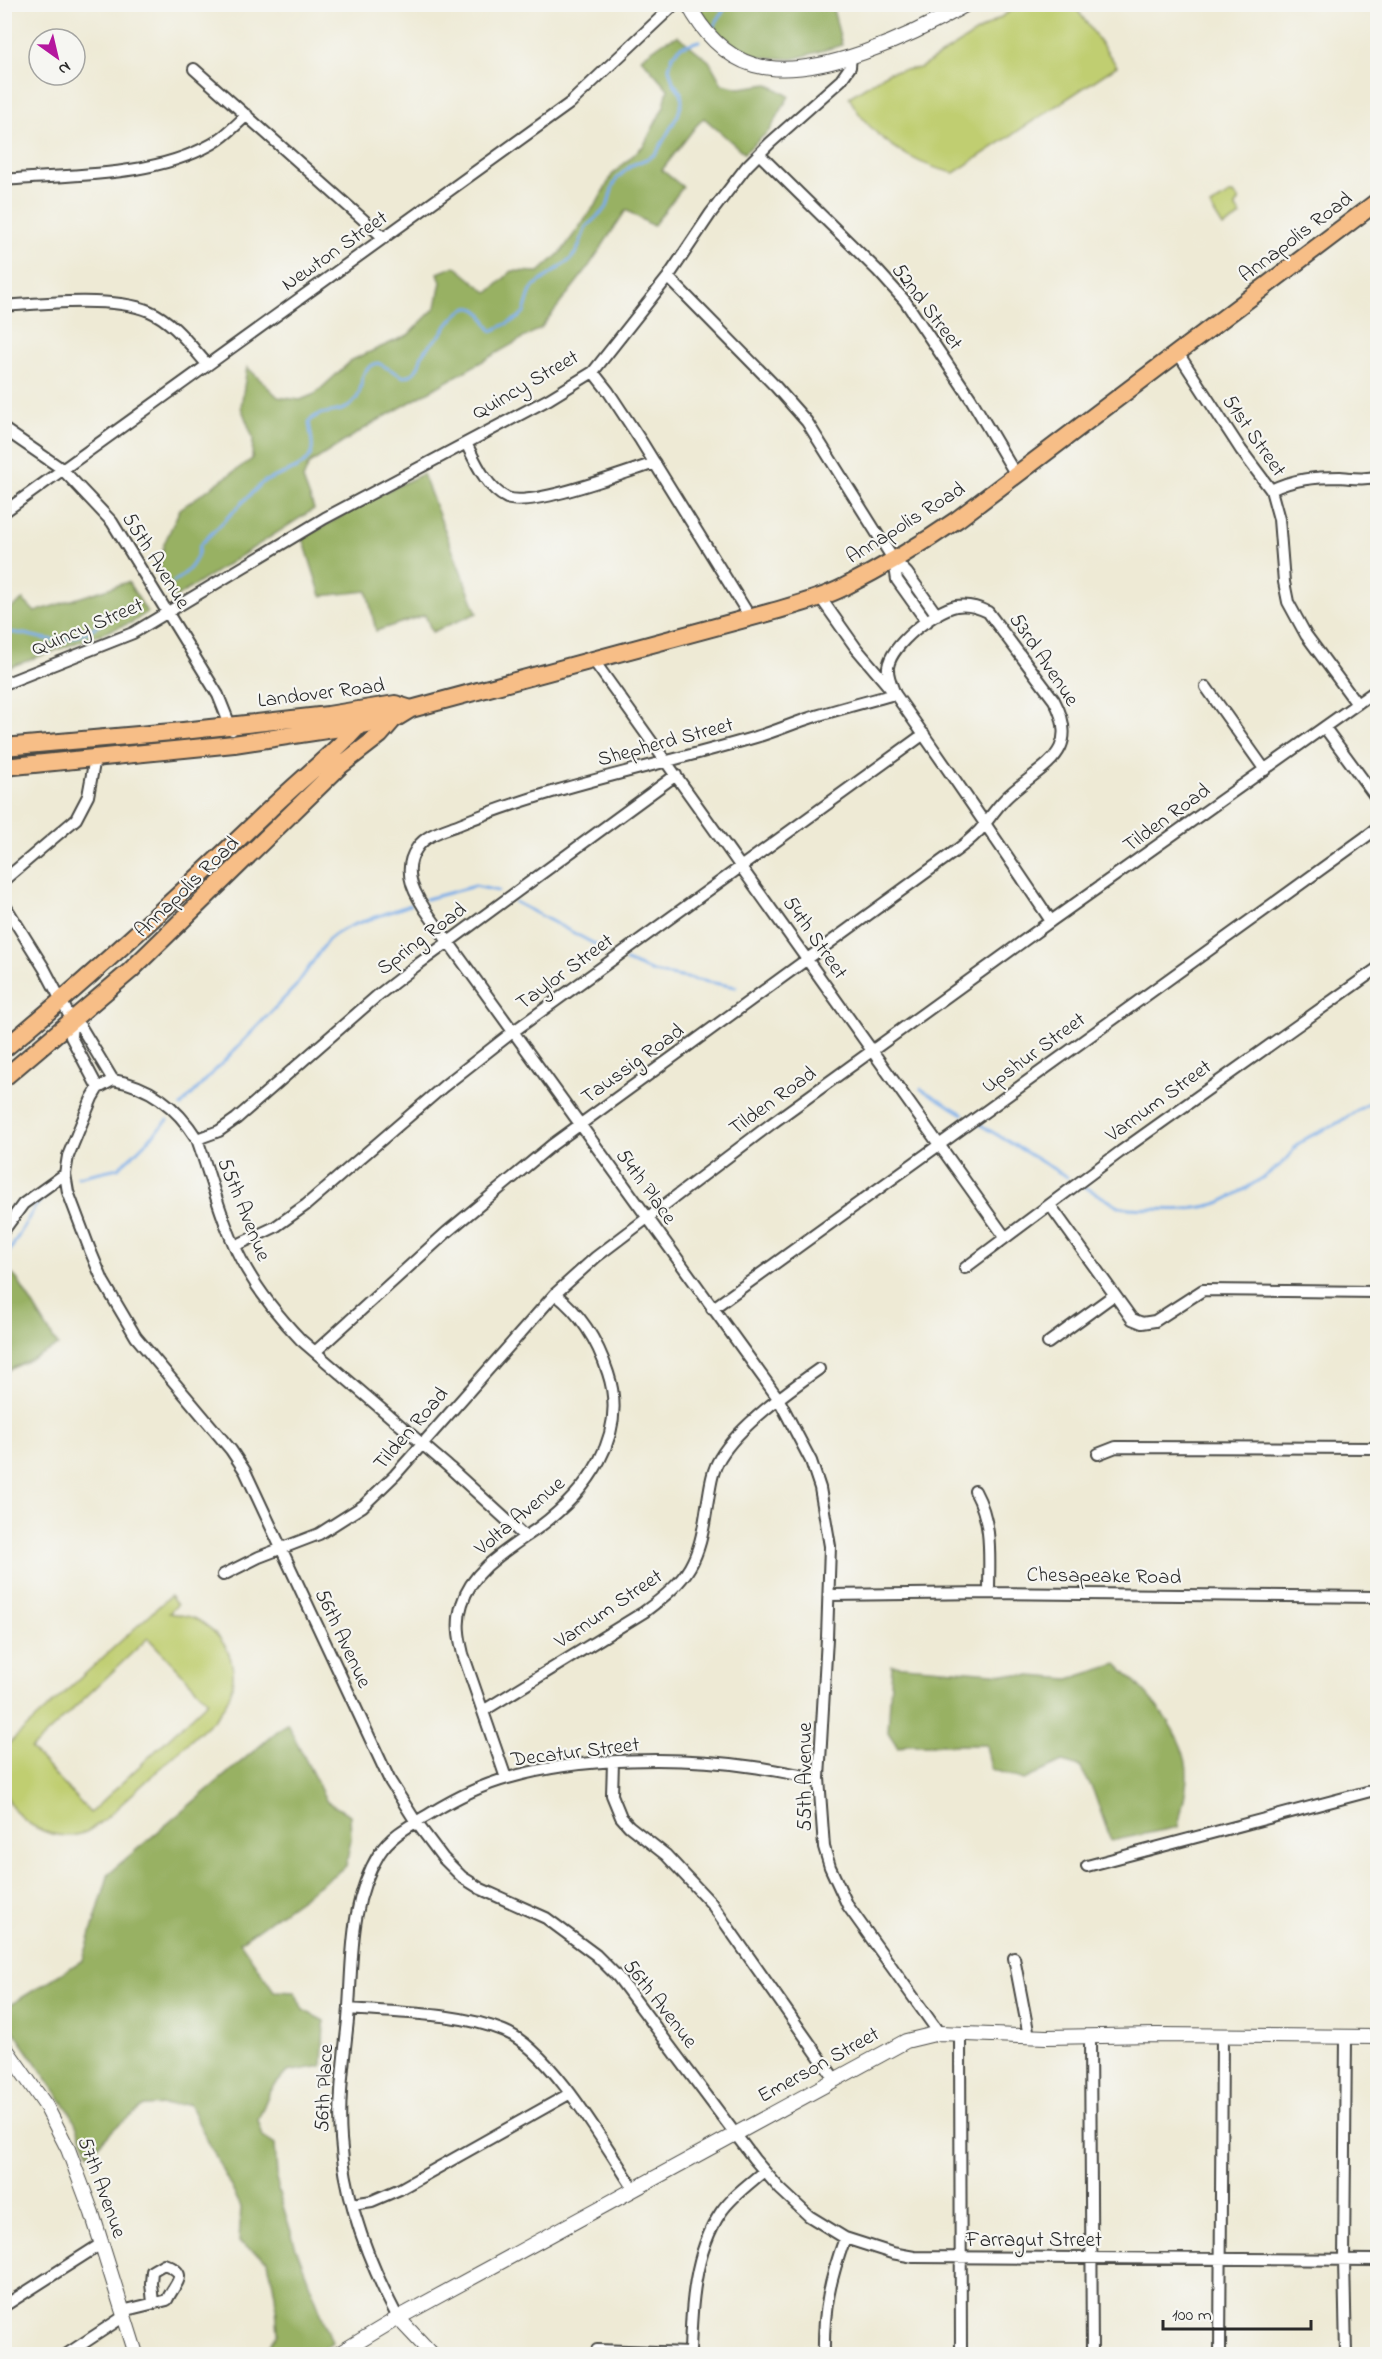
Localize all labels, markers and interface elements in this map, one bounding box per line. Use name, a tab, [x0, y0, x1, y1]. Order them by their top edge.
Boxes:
north arrow	[27, 27, 87, 87]
text: N	[53, 55, 75, 81]
street label: Annapolis Road	[1233, 185, 1360, 290]
street label: Newton Street	[276, 204, 394, 299]
street label: 52nd Street	[883, 257, 969, 357]
street label: Quincy Street	[467, 343, 586, 430]
street label: 51st Street	[1214, 389, 1293, 484]
street label: Annapolis Road	[841, 475, 972, 572]
street label: 55th Avenue	[114, 507, 197, 616]
street label: Quincy Street	[27, 591, 149, 667]
street label: 53rd Avenue	[1001, 607, 1086, 713]
street label: Landover Road	[256, 671, 387, 717]
street label: Shepherd Street	[594, 710, 737, 775]
street label: Tilden Road	[1117, 776, 1217, 861]
street label: Annapolis Road	[128, 829, 247, 945]
street label: 54th Street	[775, 890, 854, 986]
street label: Spring Road	[371, 896, 475, 985]
street label: Taylor Street	[510, 927, 621, 1020]
street label: Upshur Street	[976, 1006, 1092, 1102]
street label: Taussig Road	[575, 1017, 692, 1114]
street label: Varnum Street	[1099, 1053, 1218, 1151]
street label: Tilden Road	[723, 1059, 823, 1144]
street label: 54th Place	[608, 1143, 684, 1232]
street label: 55th Avenue	[209, 1154, 278, 1266]
street label: Tilden Road	[367, 1381, 456, 1478]
street label: Volta Avenue	[468, 1469, 573, 1564]
street label: Chesapeake Road	[1026, 1561, 1182, 1593]
street label: Varnum Street	[548, 1562, 669, 1657]
street label: 56th Avenue	[306, 1584, 378, 1694]
street label: 55th Avenue	[791, 1722, 821, 1832]
street label: Decatur Street	[508, 1730, 641, 1776]
street label: 56th Avenue	[615, 1953, 704, 2056]
street label: Emerson Street	[753, 2020, 885, 2112]
street label: 56th Place	[308, 2043, 342, 2133]
street label: 57th Avenue	[69, 2133, 133, 2243]
street label: Farragut Street	[965, 2226, 1102, 2258]
scale bar	[1163, 2293, 1312, 2331]
text: 100 m	[1172, 2303, 1212, 2329]

